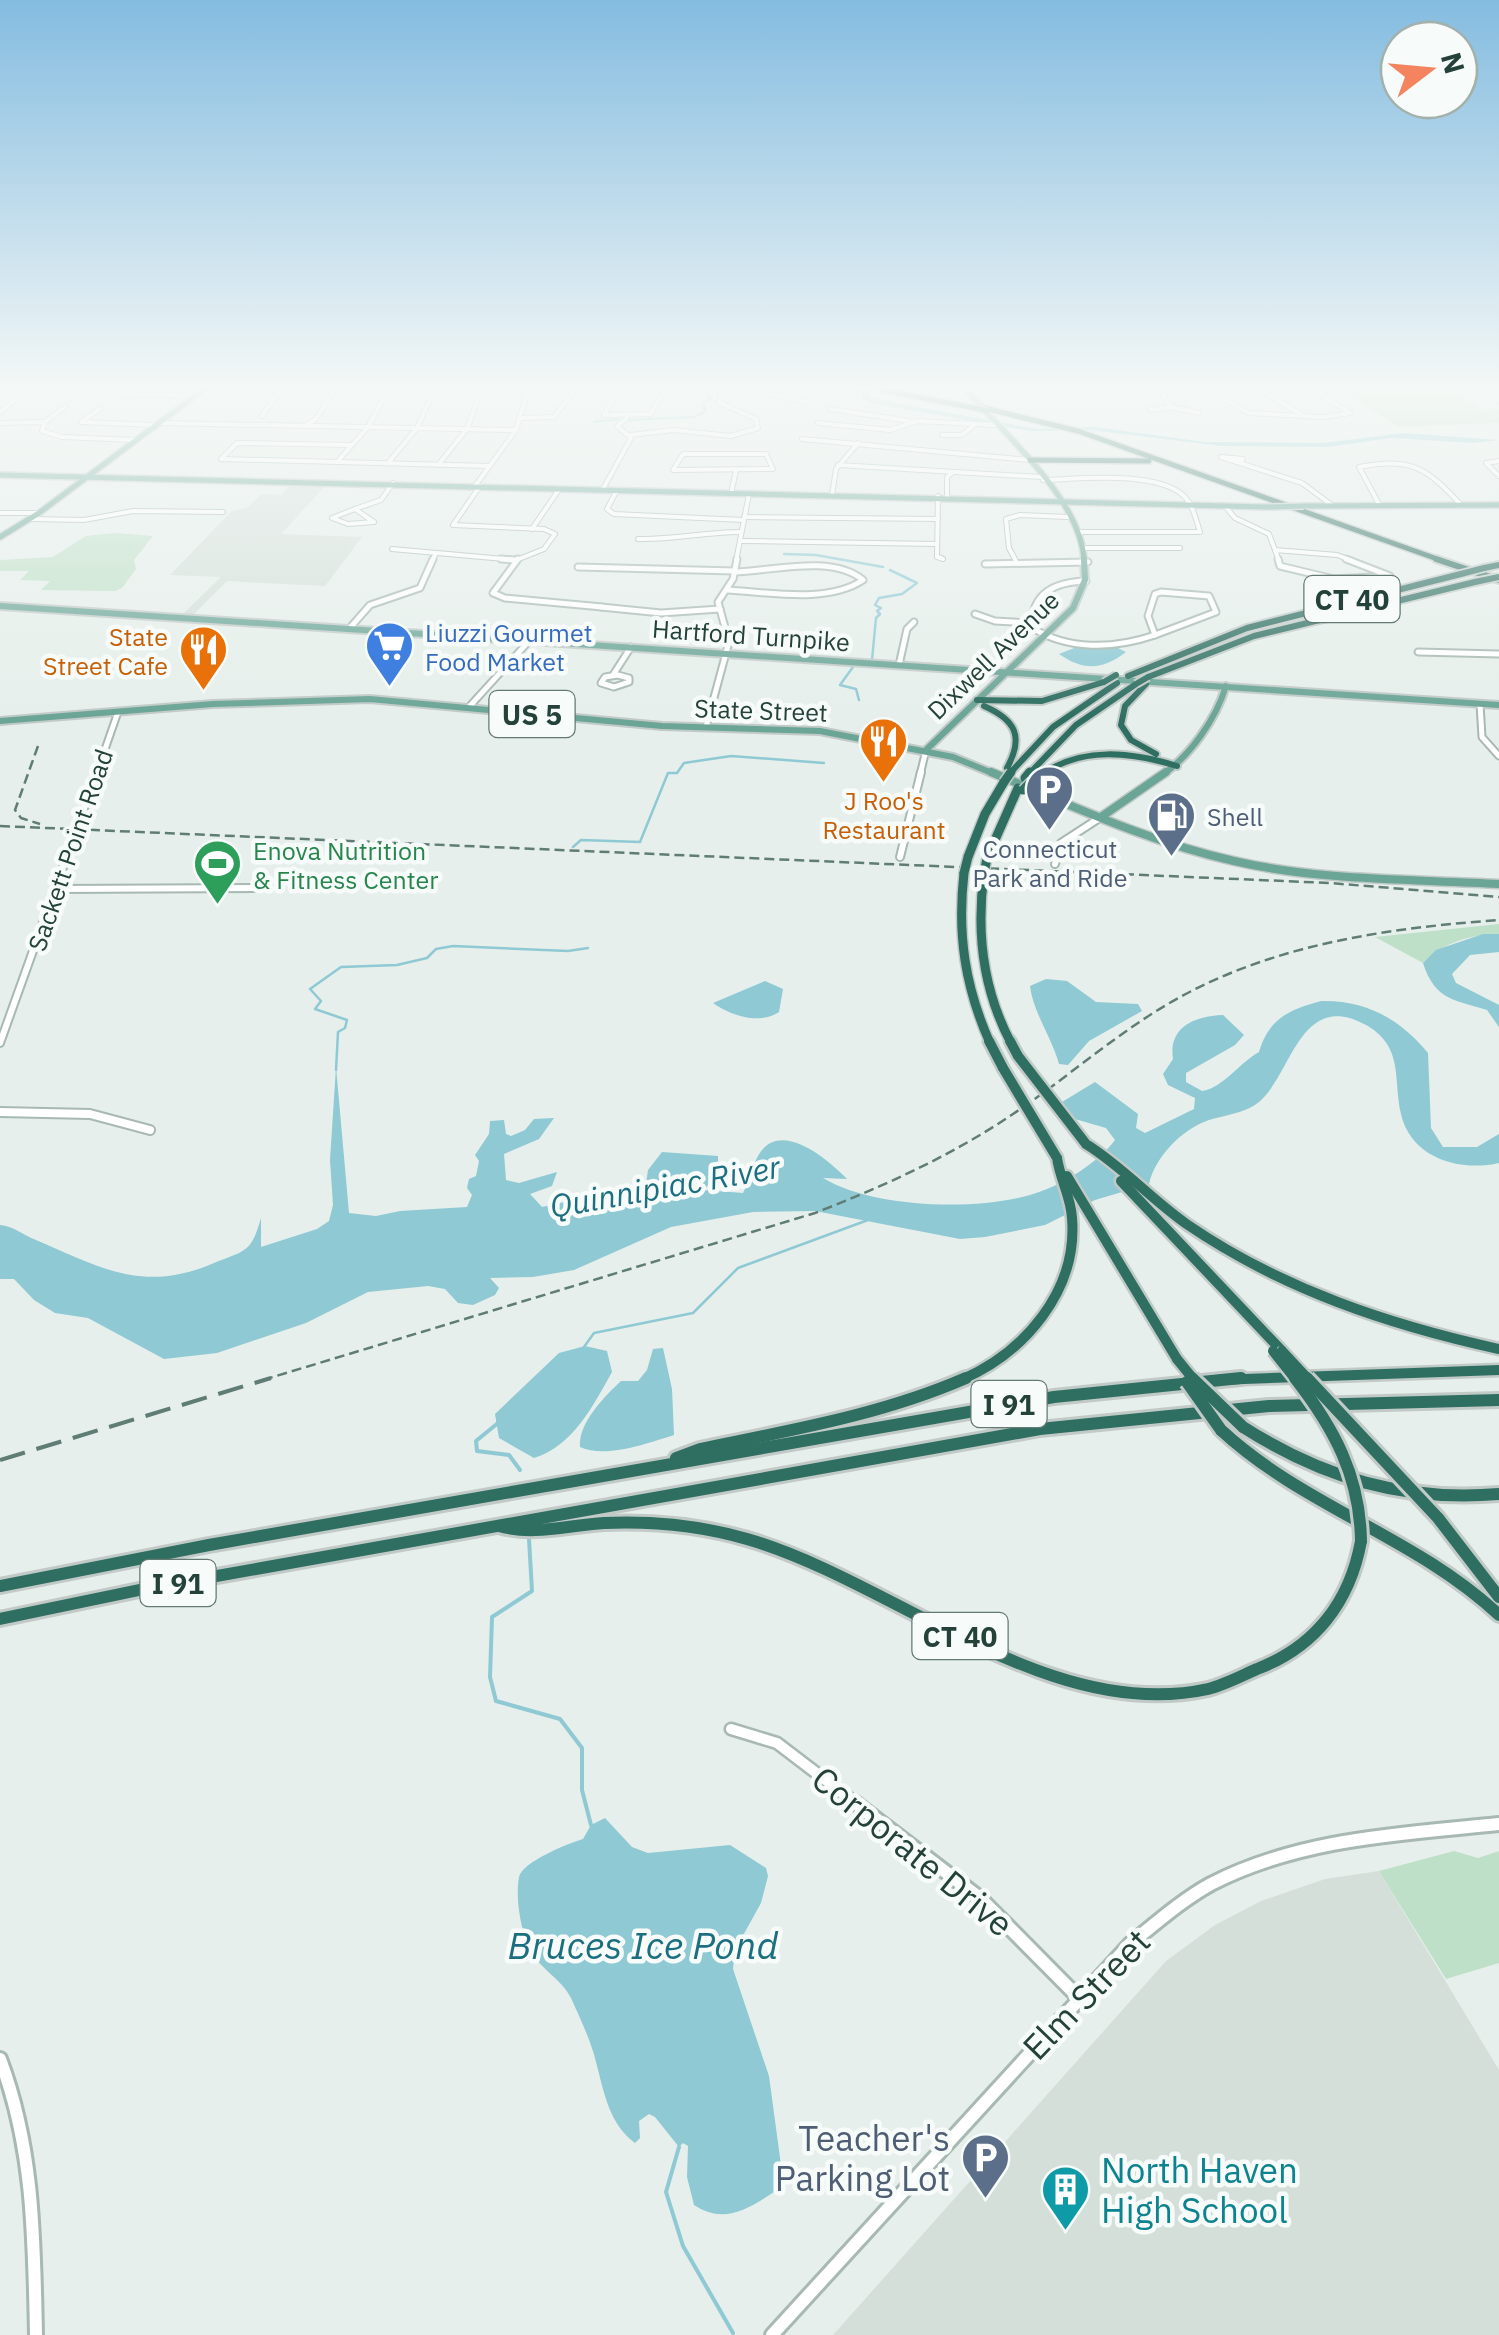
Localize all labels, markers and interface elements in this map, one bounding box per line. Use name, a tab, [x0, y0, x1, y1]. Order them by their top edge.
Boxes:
north arrow	[1379, 20, 1479, 120]
text: N	[1433, 48, 1474, 78]
road number: CT 40	[1304, 576, 1400, 622]
street label: Dixwell Avenue	[920, 584, 1066, 726]
street label: Hartford Turnpike	[651, 612, 851, 658]
place label: Liuzzi Gourmet Food Market	[425, 616, 592, 678]
place label: State Street Cafe	[43, 620, 168, 682]
supermarket icon: Liuzzi Gourmet Food Market	[364, 620, 416, 688]
restaurant icon: State Street Cafe	[177, 624, 229, 692]
road number: US 5	[490, 691, 574, 737]
street label: State Street	[694, 691, 828, 729]
restaurant icon: J Roo's Restaurant	[858, 716, 910, 784]
street label: Sackett Point Road	[20, 745, 120, 955]
parking icon: Connecticut Park and Ride	[1024, 764, 1076, 832]
place label: J Roo's Restaurant	[822, 784, 946, 846]
fuel station icon: Shell	[1146, 790, 1198, 858]
place label: Shell	[1207, 800, 1263, 833]
place label: Connecticut Park and Ride	[973, 832, 1127, 894]
place label: Enova Nutrition & Fitness Center	[253, 834, 438, 896]
sports icon: Enova Nutrition & Fitness Center	[192, 838, 244, 906]
water label: Quinnipiac River	[547, 1145, 785, 1227]
road number: I 91	[972, 1381, 1046, 1427]
road number: I 91	[140, 1560, 216, 1606]
road number: CT 40	[912, 1613, 1008, 1659]
street label: Corporate Drive	[803, 1756, 1023, 1946]
street label: Elm Street	[1012, 1919, 1160, 2069]
water label: Bruces Ice Pond	[507, 1920, 779, 1969]
place label: Teacher's Parking Lot	[775, 2115, 950, 2201]
parking icon: Teacher's Parking Lot	[959, 2132, 1011, 2200]
place label: North Haven High School	[1101, 2147, 1298, 2233]
building icon: North Haven High School	[1040, 2164, 1092, 2232]

